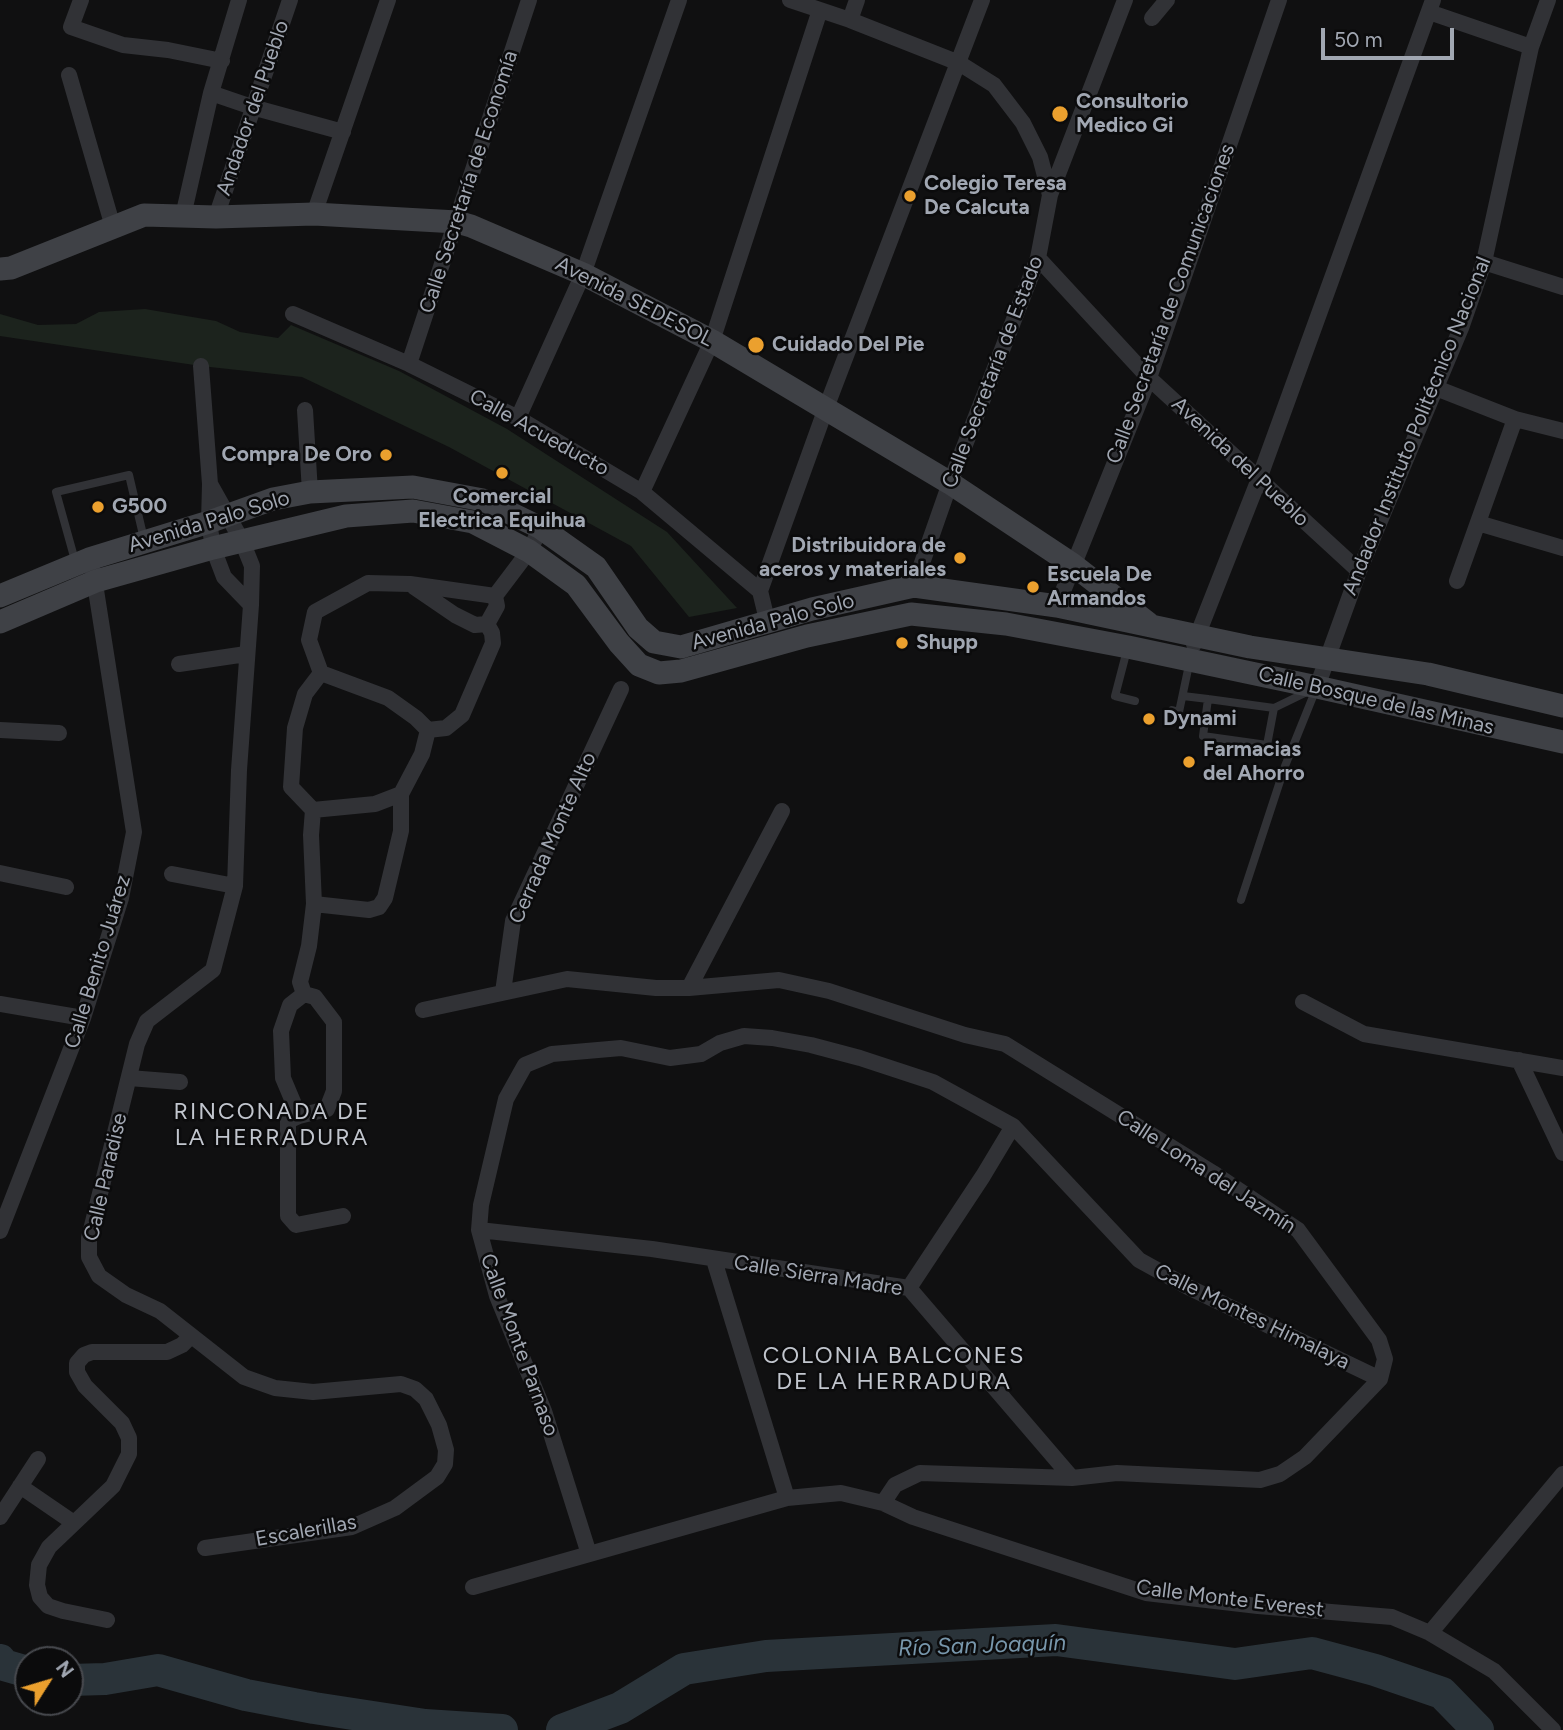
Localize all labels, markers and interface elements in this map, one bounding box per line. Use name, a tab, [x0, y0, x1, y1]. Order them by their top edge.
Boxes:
scale bar	[1325, 14, 1458, 58]
street label: Andador del Pueblo	[211, 17, 295, 199]
text: 50 m	[1334, 27, 1383, 52]
street label: Calle Secretaría de Economía	[415, 47, 523, 317]
place label: Consultorio Medico Gi	[1076, 89, 1188, 139]
marker: Consultorio Medico Gi	[1050, 104, 1070, 124]
street label: Calle Secretaría de Comunicaciones	[1101, 141, 1241, 467]
place label: Colegio Teresa De Calcuta	[924, 171, 1067, 221]
marker: Colegio Teresa De Calcuta	[902, 188, 918, 204]
street label: Avenida SEDESOL	[551, 251, 717, 353]
street label: Calle Secretaría de Estado	[937, 252, 1049, 492]
street label: Andador Instituto Politécnico Nacional	[1337, 253, 1497, 599]
place label: Cuidado Del Pie	[772, 332, 924, 358]
marker: Cuidado Del Pie	[746, 335, 766, 355]
street label: Calle Acueducto	[465, 384, 613, 482]
street label: Avenida del Pueblo	[1166, 392, 1314, 532]
place label: Compra De Oro	[221, 442, 372, 468]
marker: Compra De Oro	[378, 447, 394, 463]
marker: Comercial Electrica Equihua	[494, 465, 510, 481]
place label: Comercial Electrica Equihua	[418, 484, 586, 534]
street label: Avenida Palo Solo	[125, 485, 293, 559]
place label: G500	[112, 494, 167, 520]
marker: G500	[90, 499, 106, 515]
place label: Distribuidora de aceros y materiales	[759, 533, 946, 583]
marker: Distribuidora de aceros y materiales	[952, 550, 968, 566]
place label: Escuela De Armandos	[1047, 562, 1152, 612]
marker: Escuela De Armandos	[1025, 579, 1041, 595]
street label: Avenida Palo Solo	[689, 588, 857, 656]
place label: Shupp	[916, 630, 978, 656]
marker: Shupp	[894, 635, 910, 651]
street label: Calle Bosque de las Minas	[1256, 662, 1496, 740]
place label: Dynami	[1163, 706, 1237, 732]
marker: Dynami	[1141, 711, 1157, 727]
place label: Farmacias del Ahorro	[1203, 737, 1305, 787]
street label: Cerrada Monte Alto	[504, 748, 602, 928]
marker: Farmacias del Ahorro	[1181, 754, 1197, 770]
street label: Calle Benito Juárez	[60, 872, 136, 1052]
district label: RINCONADA DE LA HERRADURA	[175, 1098, 369, 1152]
street label: Calle Loma del Jazmín	[1112, 1105, 1300, 1239]
street label: Calle Paradise	[79, 1111, 133, 1243]
street label: Calle Monte Parnaso	[474, 1250, 564, 1440]
street label: Calle Sierra Madre	[732, 1250, 904, 1302]
street label: Calle Montes Himalaya	[1150, 1259, 1354, 1375]
district label: COLONIA BALCONES DE LA HERRADURA	[765, 1342, 1023, 1396]
street label: Escalerillas	[254, 1510, 358, 1552]
street label: Calle Monte Everest	[1135, 1575, 1325, 1623]
water label: Río San Joaquín	[897, 1629, 1067, 1663]
north arrow	[14, 1646, 84, 1716]
text: N	[51, 1656, 78, 1682]

